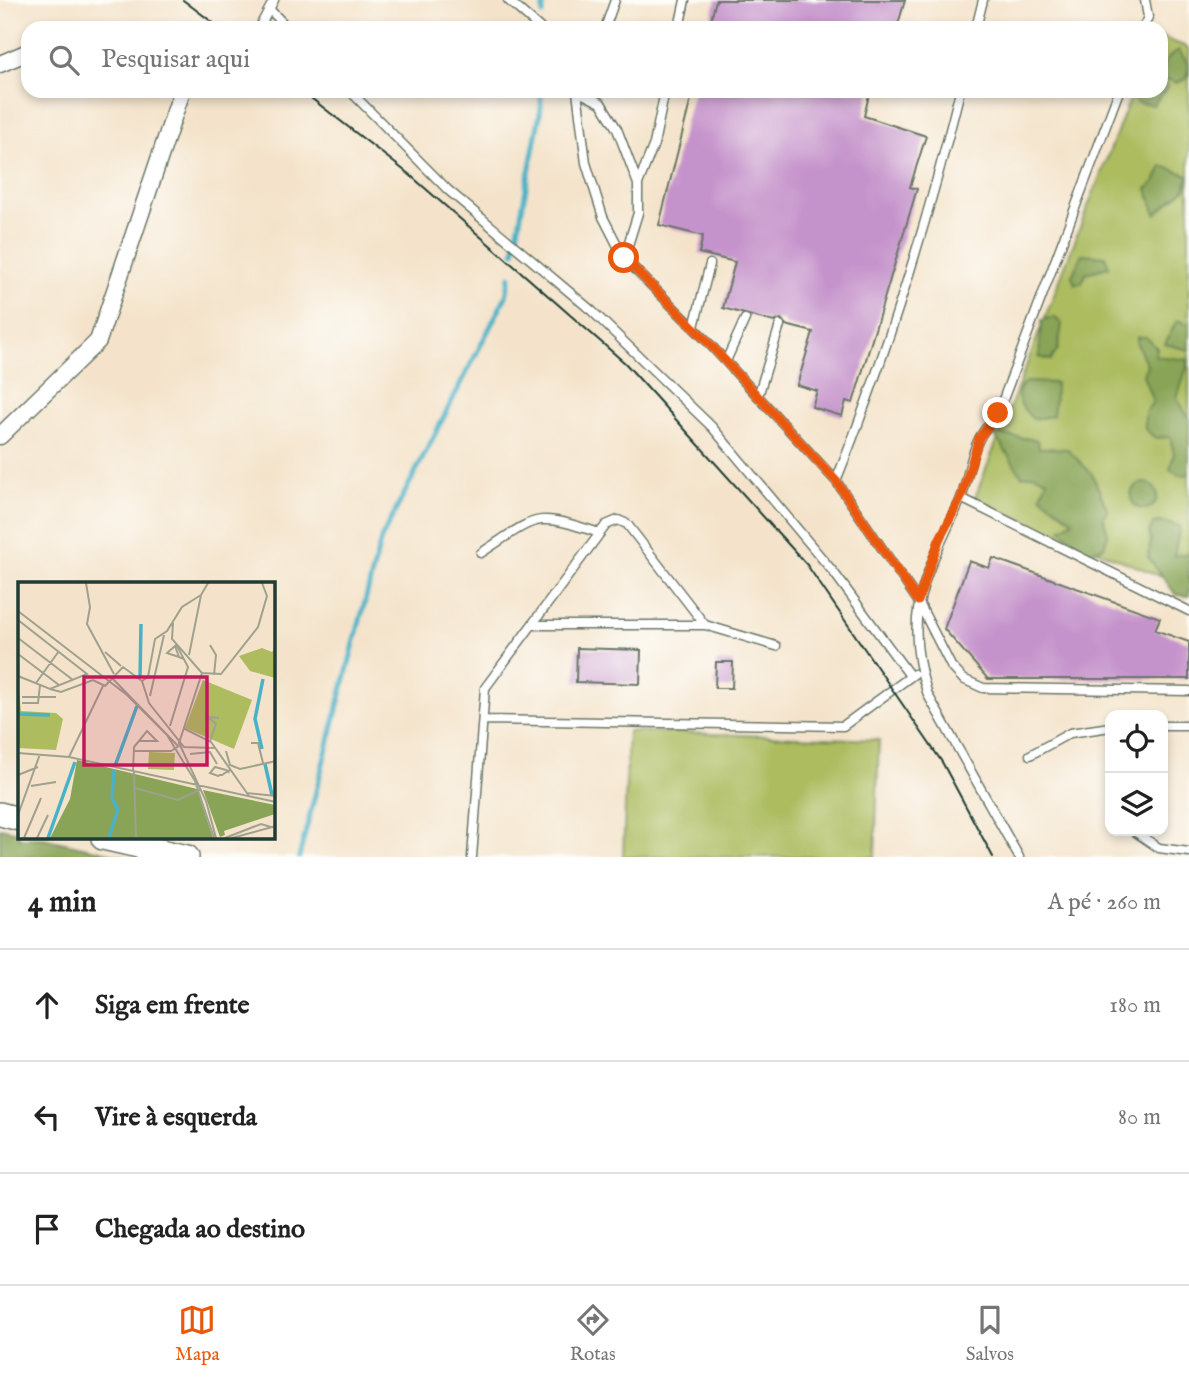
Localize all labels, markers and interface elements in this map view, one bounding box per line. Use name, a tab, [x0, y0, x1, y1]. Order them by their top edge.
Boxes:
search box	[21, 21, 1168, 98]
icon: search	[45, 41, 83, 79]
text: Pesquisar aqui	[101, 43, 250, 76]
route start	[608, 242, 639, 273]
route end	[982, 397, 1013, 428]
inset map	[18, 582, 275, 839]
map controls	[1105, 710, 1168, 836]
button: locate	[1105, 710, 1168, 773]
button: layers	[1105, 773, 1168, 836]
text: 4 min	[28, 884, 96, 922]
text: A pé · 260 m	[1048, 888, 1161, 917]
icon: ahead	[28, 986, 66, 1024]
text: Siga em frente	[95, 989, 250, 1022]
text: 180 m	[1109, 991, 1161, 1020]
icon: left	[28, 1098, 66, 1136]
text: Vire à esquerda	[95, 1101, 257, 1134]
text: 80 m	[1118, 1103, 1161, 1132]
icon: arrive	[28, 1210, 66, 1248]
text: Chegada ao destino	[95, 1213, 305, 1246]
tab: Mapa	[175, 1301, 220, 1367]
tab: Rotas	[570, 1301, 616, 1367]
tab: Salvos	[966, 1301, 1014, 1367]

